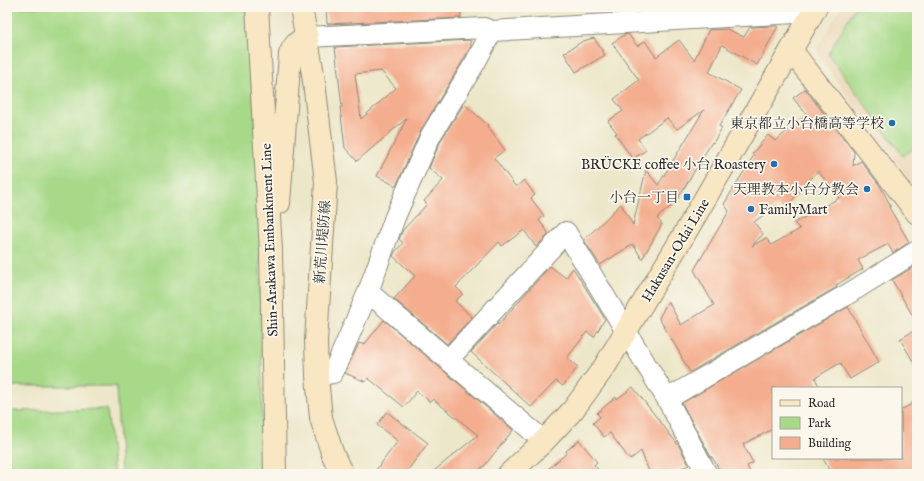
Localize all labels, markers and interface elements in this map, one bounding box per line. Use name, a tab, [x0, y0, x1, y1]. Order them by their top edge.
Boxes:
place label: 東京都立小台橋高等学校	[730, 115, 884, 133]
marker: 東京都立小台橋高等学校	[887, 118, 897, 128]
street label: Shin-Arakawa Embankment Line	[258, 142, 282, 337]
place label: BRÜCKE coffee 小台 Roastery	[581, 155, 766, 174]
marker: BRÜCKE coffee 小台 Roastery	[769, 159, 779, 169]
place label: 天理教本小台分教会	[733, 181, 859, 199]
marker: 天理教本小台分教会	[862, 184, 872, 194]
place label: 小台一丁目	[609, 189, 679, 207]
marker: 小台一丁目	[682, 192, 692, 202]
street label: Hakusan-Odai Line	[638, 195, 714, 305]
street label: 新荒川堤防線	[311, 200, 335, 285]
place label: FamilyMart	[759, 201, 828, 219]
marker: FamilyMart	[746, 204, 756, 214]
legend	[772, 387, 902, 459]
text: Road	[808, 396, 836, 411]
text: Park	[808, 416, 831, 431]
text: Building	[808, 436, 852, 451]

